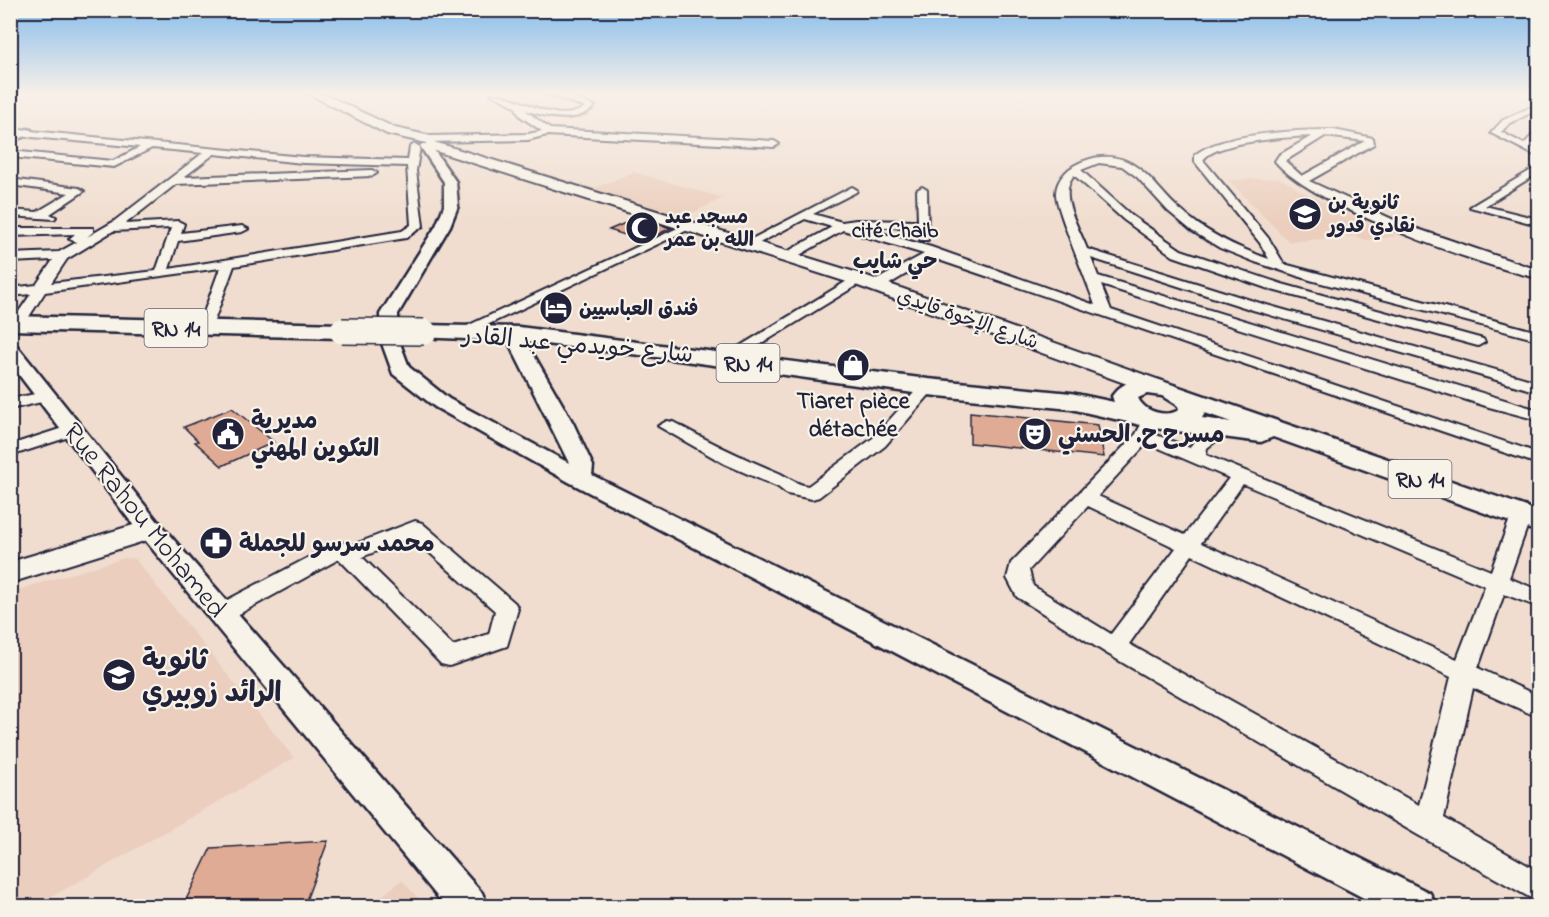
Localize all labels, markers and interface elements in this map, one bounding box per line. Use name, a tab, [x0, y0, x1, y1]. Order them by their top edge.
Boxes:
place label: ثانوية بن نقادي قدور	[1326, 190, 1415, 242]
school or university icon: ثانوية بن نقادي قدور	[1287, 196, 1323, 232]
place label: مسجد عبد الله بن عمر	[663, 204, 754, 256]
mosque icon: مسجد عبد الله بن عمر	[624, 210, 660, 246]
district label: cité Chaib	[852, 216, 939, 248]
district label: حي شايب	[853, 247, 937, 280]
street label: شارع الإخوة قايدي	[893, 283, 1042, 358]
hotel icon: فندق العباسيين	[538, 290, 574, 326]
place label: فندق العباسيين	[579, 296, 698, 325]
road number: RN 14	[144, 309, 207, 347]
street label: شارع خويدمي عبد القادر	[459, 319, 694, 375]
road number: RN 14	[716, 344, 780, 382]
shop icon: Tiaret pièce détachée	[835, 347, 871, 383]
place label: Tiaret pièce détachée	[797, 385, 911, 448]
place label: مديرية التكوين المهني	[251, 405, 379, 469]
street label: Rue Rahou Mohamed	[51, 414, 235, 628]
public building icon: مديرية التكوين المهني	[210, 416, 246, 452]
theatre icon: مسرح ح. الحسني	[1017, 416, 1053, 452]
place label: مسرح ح. الحسني	[1058, 419, 1225, 455]
road number: RN 14	[1388, 460, 1452, 498]
pharmacy icon: محمد سرسو للجملة	[198, 525, 234, 561]
place label: محمد سرسو للجملة	[239, 528, 435, 563]
place label: ثانوية الرائد زوبيري	[142, 642, 282, 715]
school or university icon: ثانوية الرائد زوبيري	[101, 657, 137, 693]

